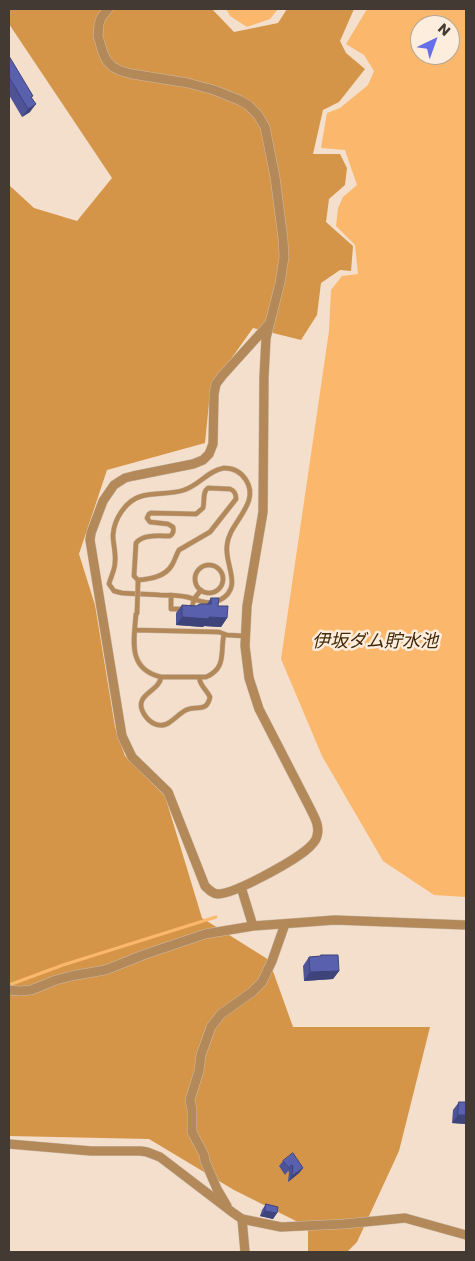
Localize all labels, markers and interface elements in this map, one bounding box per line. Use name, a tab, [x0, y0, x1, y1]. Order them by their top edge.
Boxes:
north arrow	[410, 15, 460, 65]
text: N	[434, 19, 455, 41]
water label: 伊坂ダム貯水池	[312, 631, 438, 653]

